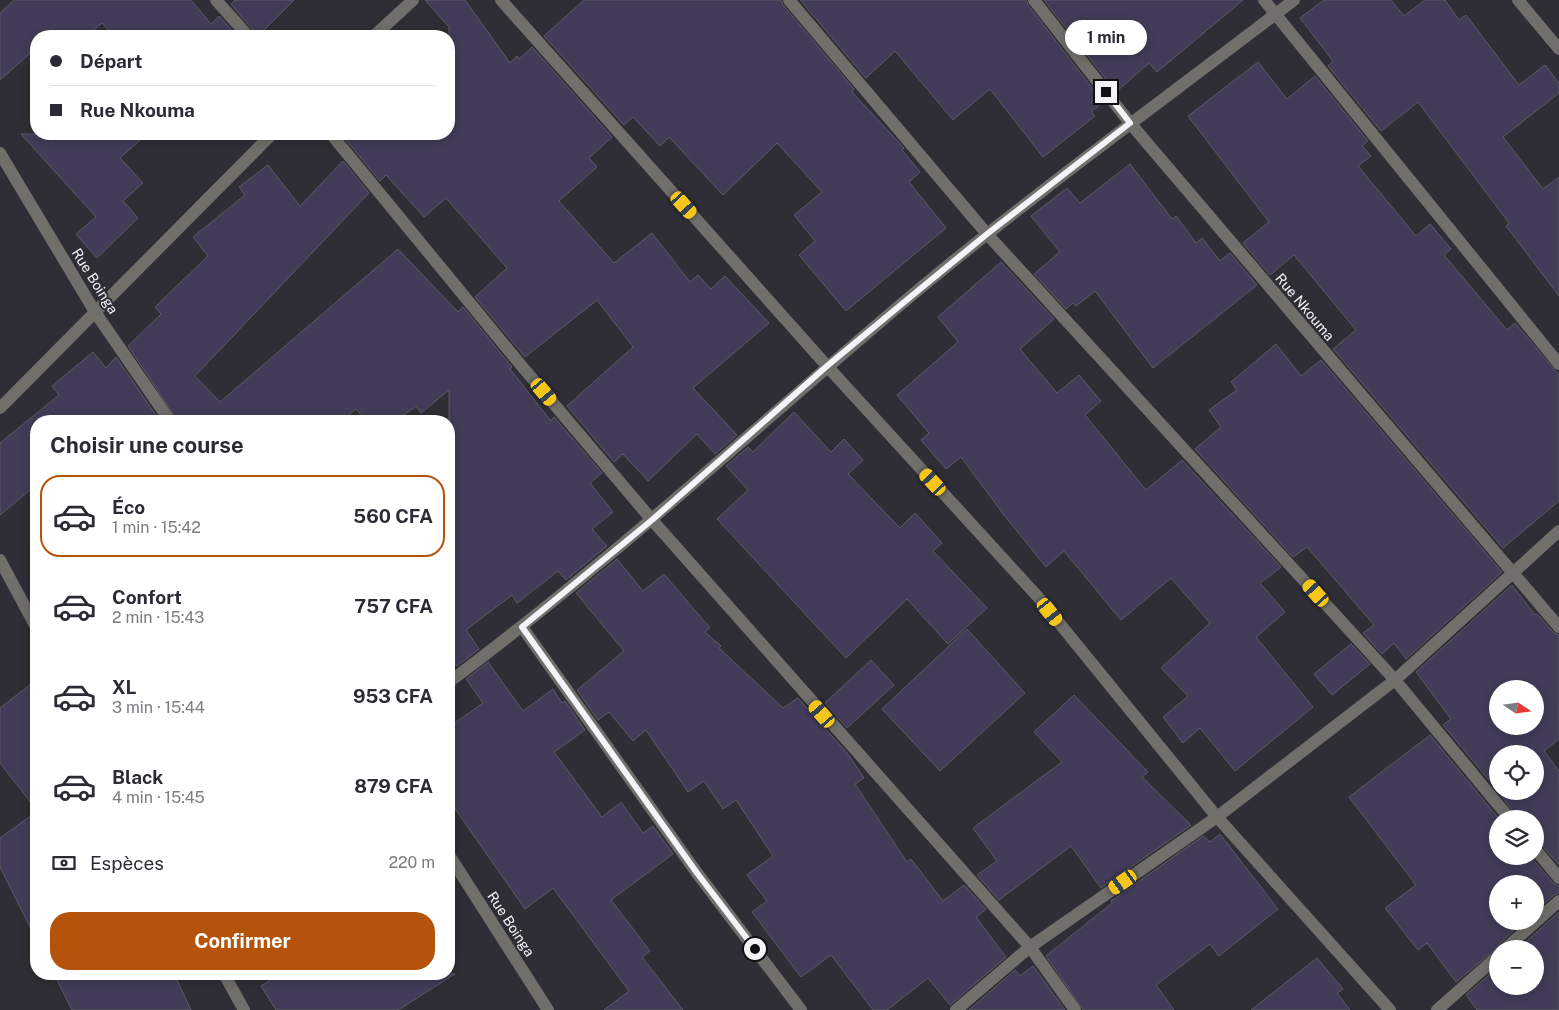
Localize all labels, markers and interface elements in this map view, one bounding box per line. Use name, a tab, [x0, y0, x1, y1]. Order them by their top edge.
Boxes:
callout: 1 min	[1065, 19, 1147, 54]
text: 1 min	[1087, 28, 1125, 47]
text: Départ	[80, 50, 143, 72]
route end	[1095, 81, 1117, 103]
text: Rue Nkouma	[80, 99, 195, 121]
car	[668, 189, 699, 221]
street label: Rue Boinga	[69, 245, 121, 317]
street label: Rue Nkouma	[1272, 270, 1338, 344]
car	[528, 376, 559, 408]
text: Choisir une course	[50, 432, 244, 458]
car	[917, 466, 948, 498]
icon: car	[52, 494, 97, 539]
text: Éco	[112, 496, 145, 518]
text: 560 CFA	[353, 505, 433, 527]
text: 1 min · 15:42	[112, 518, 201, 537]
car	[1300, 577, 1331, 609]
icon: car	[52, 584, 97, 629]
text: Confort	[112, 586, 182, 608]
text: 757 CFA	[354, 595, 433, 617]
car	[1034, 596, 1065, 628]
text: 2 min · 15:43	[112, 608, 204, 627]
icon: car	[52, 674, 97, 719]
text: XL	[112, 676, 137, 698]
north arrow	[1489, 680, 1544, 735]
map controls	[1489, 680, 1544, 995]
text: 953 CFA	[353, 685, 433, 707]
text: 3 min · 15:44	[112, 698, 205, 717]
car	[806, 698, 837, 730]
button: locate	[1489, 745, 1544, 800]
icon: car	[52, 764, 97, 809]
text: Black	[112, 766, 163, 788]
text: 879 CFA	[354, 775, 433, 797]
text: 4 min · 15:45	[112, 788, 205, 807]
button: layers	[1489, 810, 1544, 865]
icon: cash	[50, 849, 78, 877]
text: Espèces	[90, 852, 164, 874]
text: 220 m	[388, 853, 435, 872]
car	[1106, 867, 1139, 897]
button: +	[1489, 875, 1544, 930]
street label: Rue Boinga	[484, 889, 538, 959]
button: Confirmer	[50, 912, 435, 970]
route start	[744, 938, 766, 960]
button: −	[1489, 940, 1544, 995]

